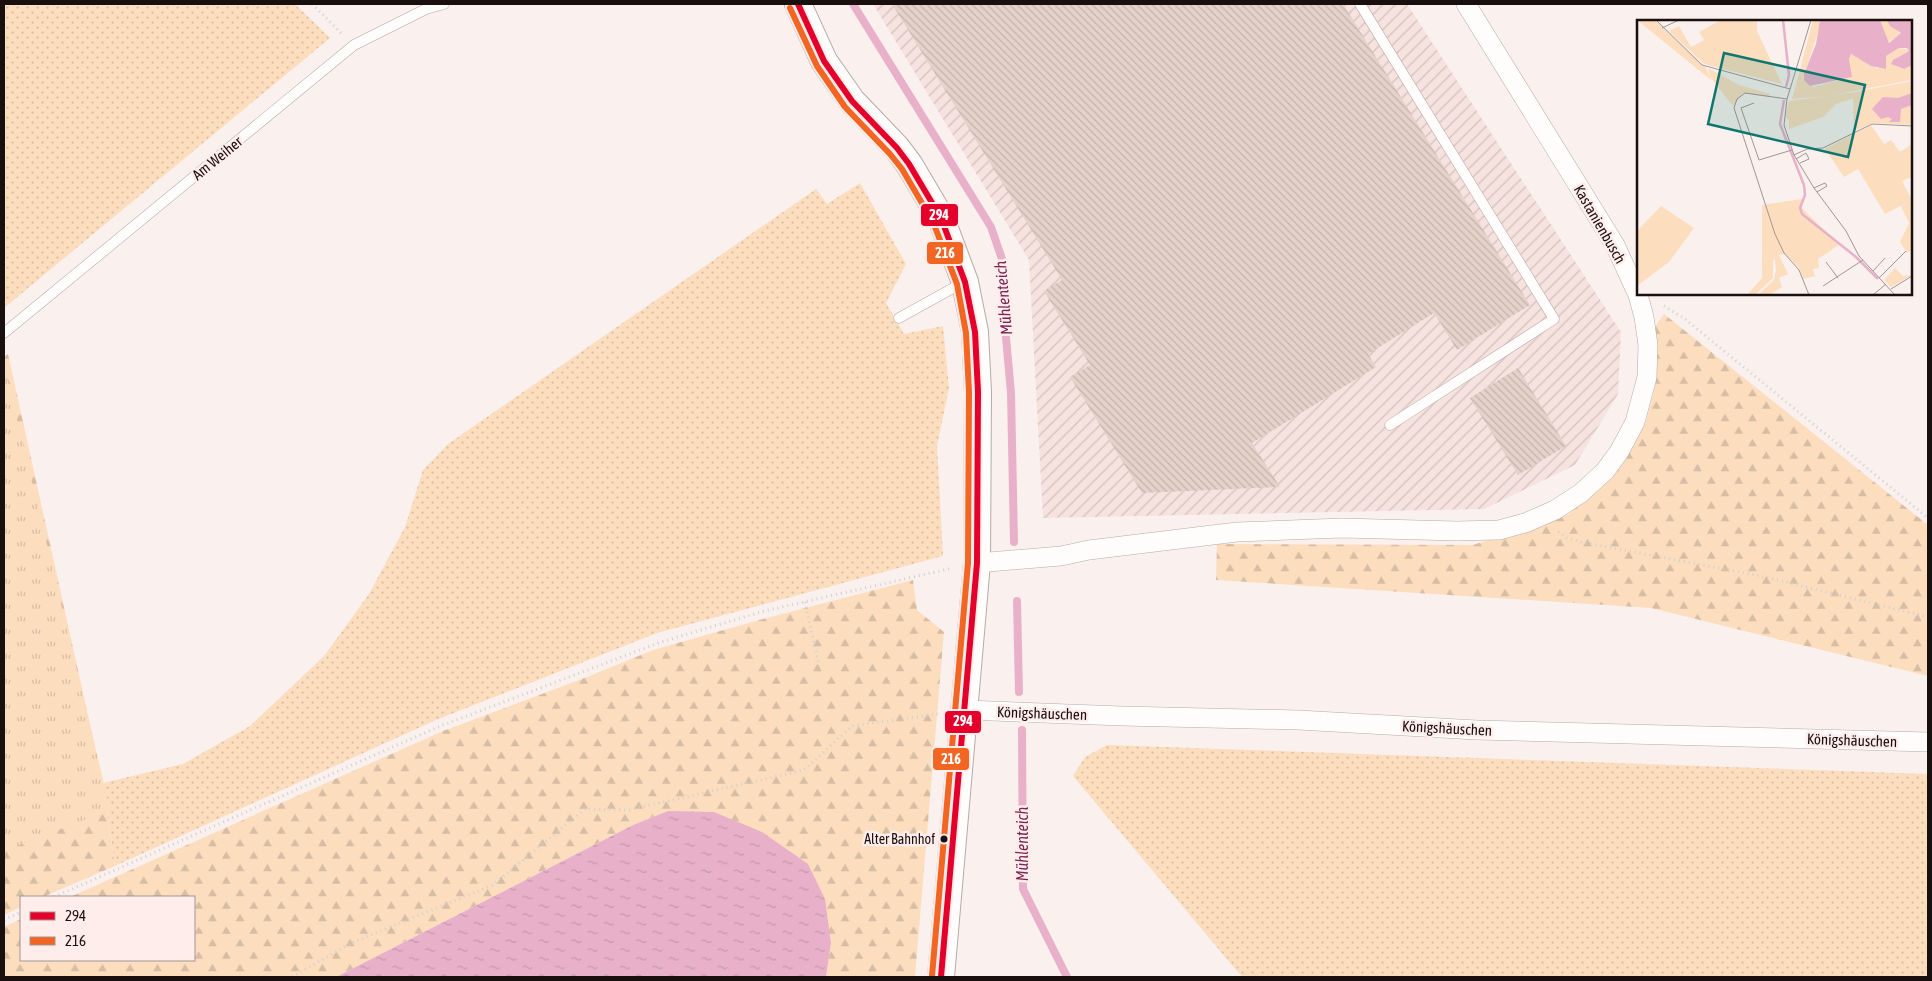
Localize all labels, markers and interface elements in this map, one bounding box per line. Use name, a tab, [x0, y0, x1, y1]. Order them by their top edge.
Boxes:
inset map	[1637, 20, 1912, 295]
street label: Am Weiher	[189, 132, 246, 183]
street label: Kastanienbusch	[1571, 182, 1629, 266]
line badge: 294	[920, 203, 959, 227]
text: 294	[929, 207, 949, 223]
line badge: 216	[926, 241, 964, 265]
text: 216	[935, 245, 955, 261]
water label: Mühlenteich	[991, 260, 1015, 336]
street label: Königshäuschen	[997, 703, 1087, 723]
line badge: 294	[944, 710, 982, 734]
text: 294	[953, 713, 973, 729]
street label: Königshäuschen	[1401, 717, 1493, 739]
street label: Königshäuschen	[1807, 730, 1897, 750]
line badge: 216	[932, 747, 970, 771]
text: 216	[941, 751, 961, 767]
water label: Mühlenteich	[1013, 807, 1031, 881]
place label: Alter Bahnhof	[864, 831, 935, 847]
marker: Alter Bahnhof	[939, 834, 949, 844]
legend	[20, 896, 195, 961]
text: 294	[65, 907, 86, 924]
text: 216	[65, 932, 86, 949]

